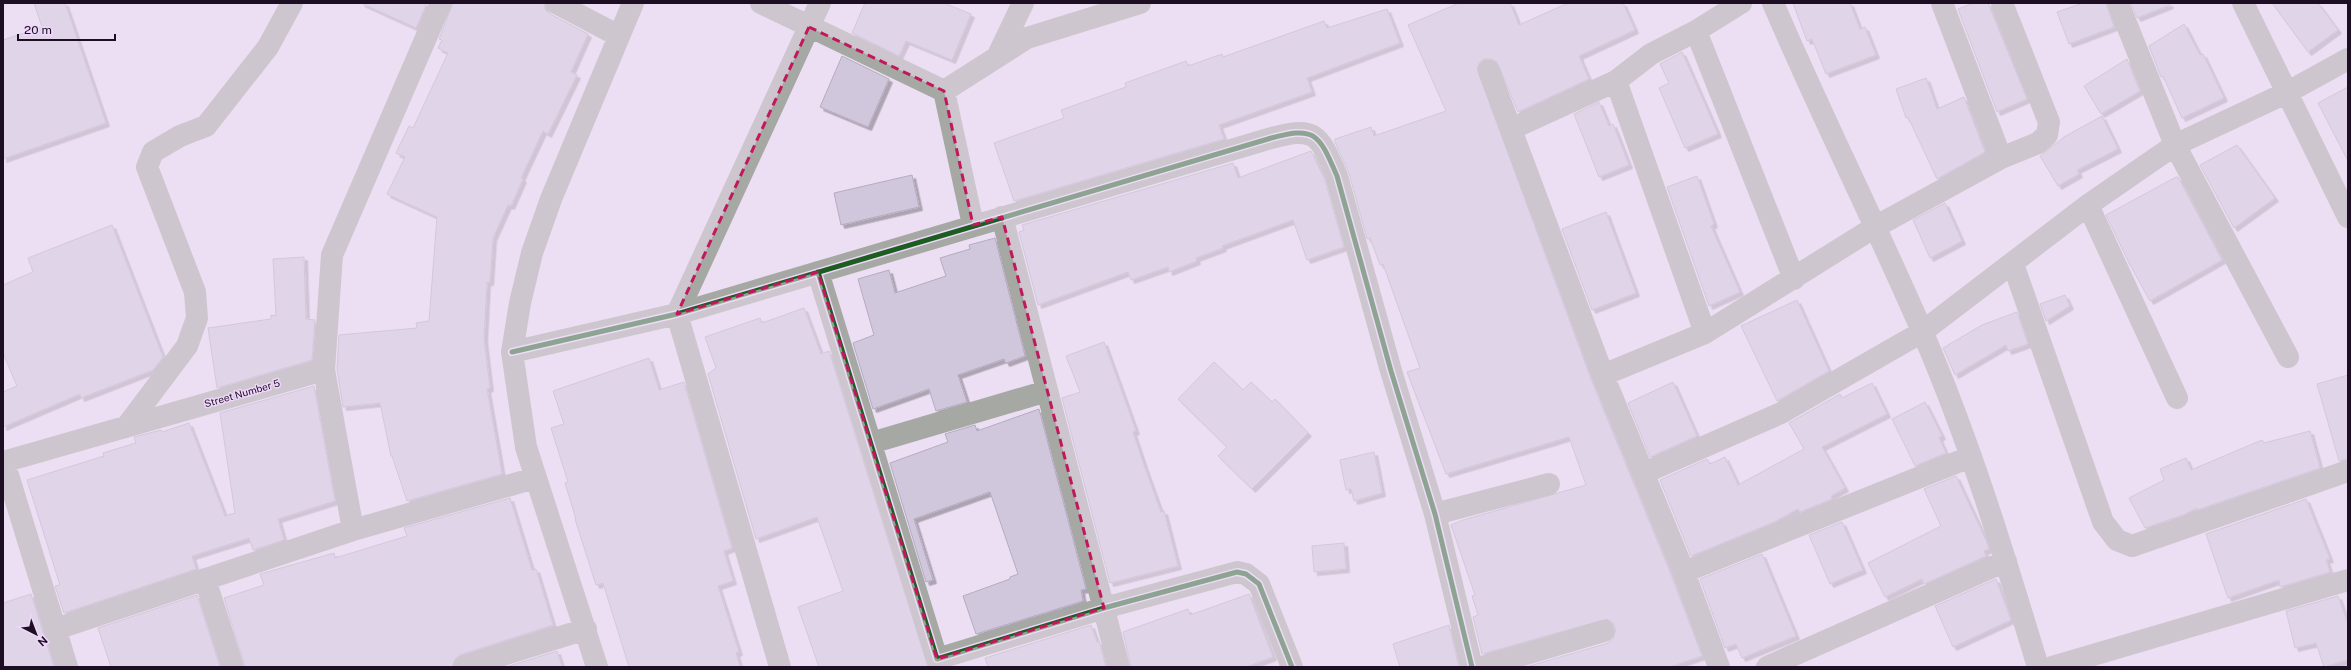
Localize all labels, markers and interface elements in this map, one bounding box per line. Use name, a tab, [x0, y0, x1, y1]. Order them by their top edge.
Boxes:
scale bar	[18, 16, 115, 42]
text: 20 m	[24, 23, 52, 37]
street label: Street Number 5	[203, 376, 281, 410]
north arrow	[16, 614, 56, 654]
text: N	[35, 634, 50, 649]

